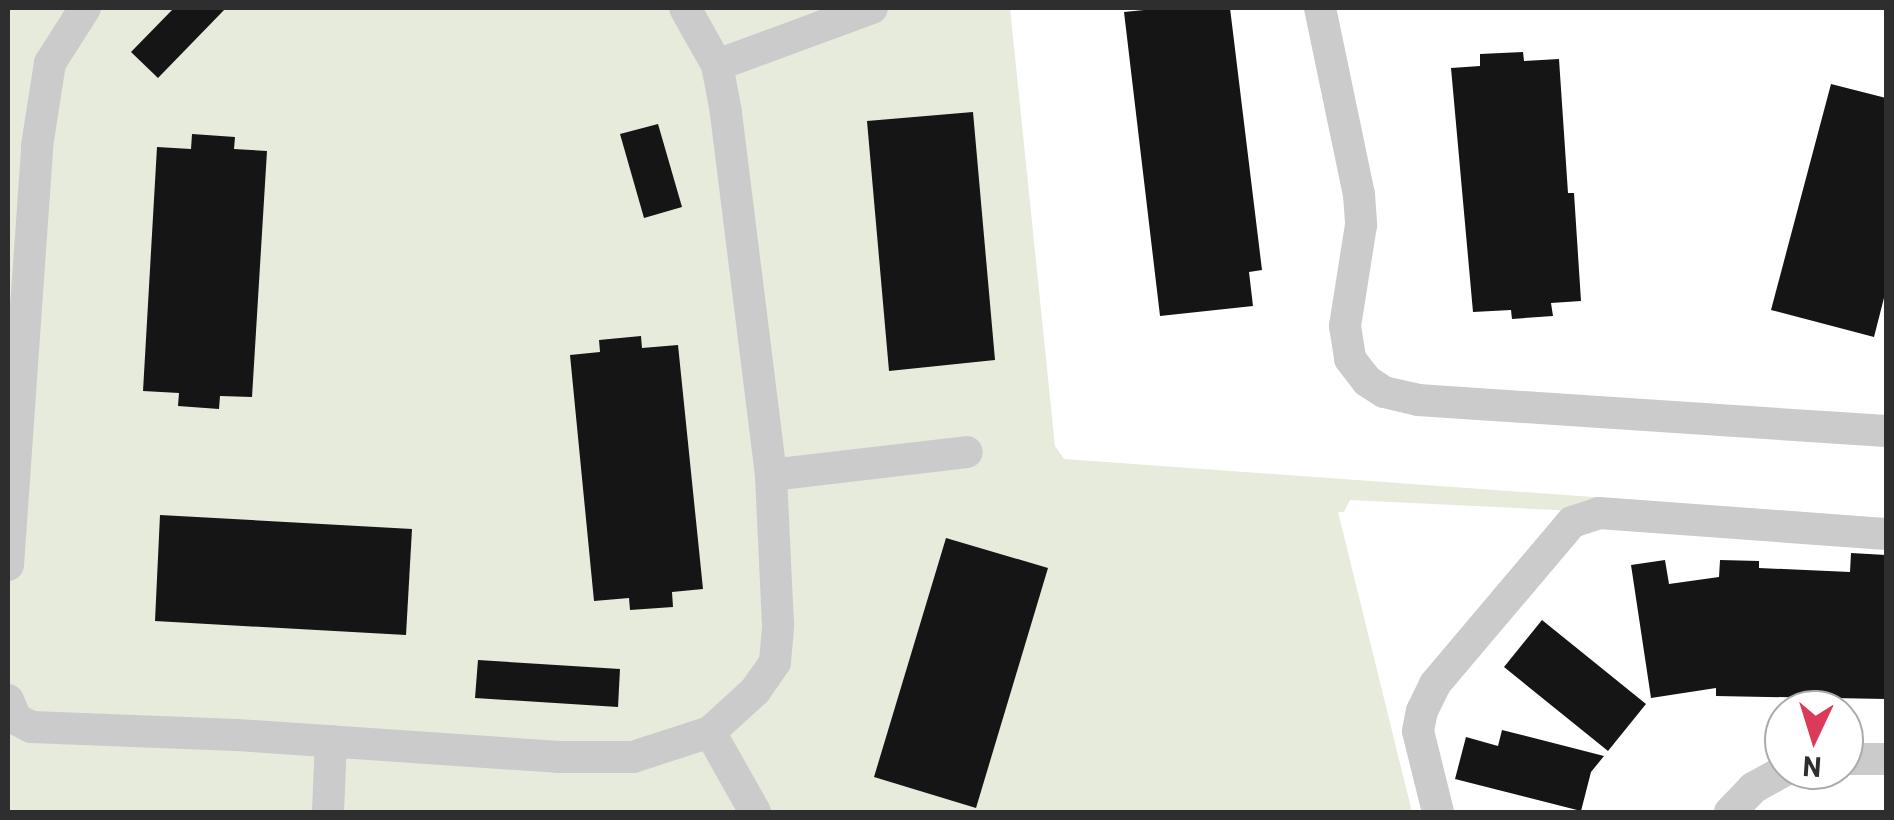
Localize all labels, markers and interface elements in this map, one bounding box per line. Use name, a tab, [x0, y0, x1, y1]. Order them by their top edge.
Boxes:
north arrow	[1764, 690, 1864, 790]
text: N	[1802, 750, 1823, 786]

